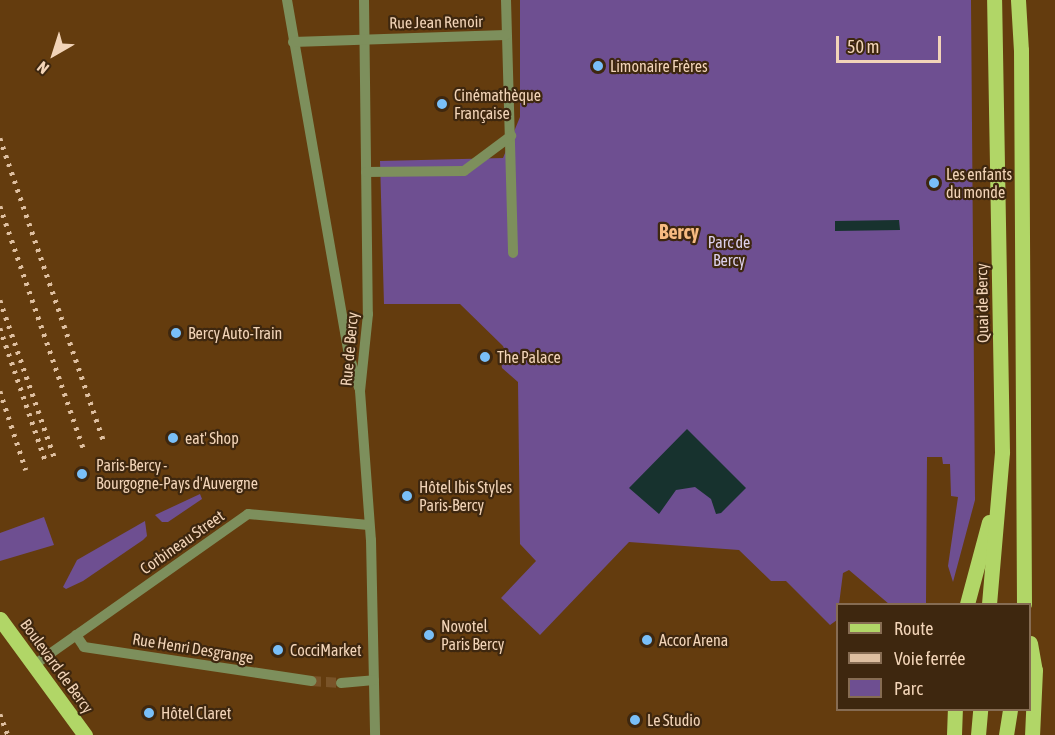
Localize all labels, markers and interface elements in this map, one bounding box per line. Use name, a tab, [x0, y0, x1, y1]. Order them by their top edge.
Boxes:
street label: Rue Jean Renoir	[389, 12, 483, 32]
north arrow	[24, 24, 84, 84]
scale bar	[839, 24, 944, 62]
text: 50 m	[847, 36, 879, 57]
place label: Limonaire Frères	[610, 56, 708, 76]
text: N	[33, 58, 52, 78]
marker: Limonaire Frères	[591, 59, 605, 73]
place label: Cinémathèque Française	[454, 85, 541, 123]
marker: Cinémathèque Française	[435, 97, 449, 111]
place label: Les enfants du monde	[946, 164, 1012, 202]
marker: Les enfants du monde	[927, 176, 941, 190]
district label: Bercy	[659, 219, 699, 243]
park label: Parc de Bercy	[708, 232, 750, 270]
street label: Quai de Bercy	[972, 263, 992, 343]
street label: Rue de Bercy	[336, 311, 362, 387]
place label: Bercy Auto-Train	[188, 323, 282, 343]
marker: Bercy Auto-Train	[169, 326, 183, 340]
place label: The Palace	[497, 347, 561, 367]
marker: The Palace	[478, 350, 492, 364]
place label: eat' Shop	[185, 428, 239, 448]
marker: eat' Shop	[166, 431, 180, 445]
place label: Paris-Bercy - Bourgogne-Pays d'Auvergne	[96, 455, 258, 493]
marker: Paris-Bercy - Bourgogne-Pays d'Auvergne	[73, 465, 91, 483]
place label: Hôtel Ibis Styles Paris-Bercy	[419, 477, 512, 515]
marker: Hôtel Ibis Styles Paris-Bercy	[400, 489, 414, 503]
street label: Corbineau Street	[136, 506, 228, 578]
legend	[836, 603, 1031, 711]
street label: Boulevard de Bercy	[16, 615, 98, 717]
place label: Novotel Paris Bercy	[441, 616, 504, 654]
text: Route	[894, 618, 933, 639]
marker: Novotel Paris Bercy	[422, 628, 436, 642]
street label: Rue Henri Desgrange	[131, 629, 255, 667]
place label: Accor Arena	[659, 630, 728, 650]
marker: Accor Arena	[640, 633, 654, 647]
place label: CocciMarket	[290, 640, 362, 660]
marker: CocciMarket	[271, 643, 285, 657]
text: Voie ferrée	[894, 648, 966, 669]
text: Parc	[894, 678, 923, 699]
place label: Hôtel Claret	[161, 703, 231, 723]
marker: Hôtel Claret	[142, 706, 156, 720]
place label: Le Studio	[647, 710, 700, 730]
marker: Le Studio	[628, 713, 642, 727]

